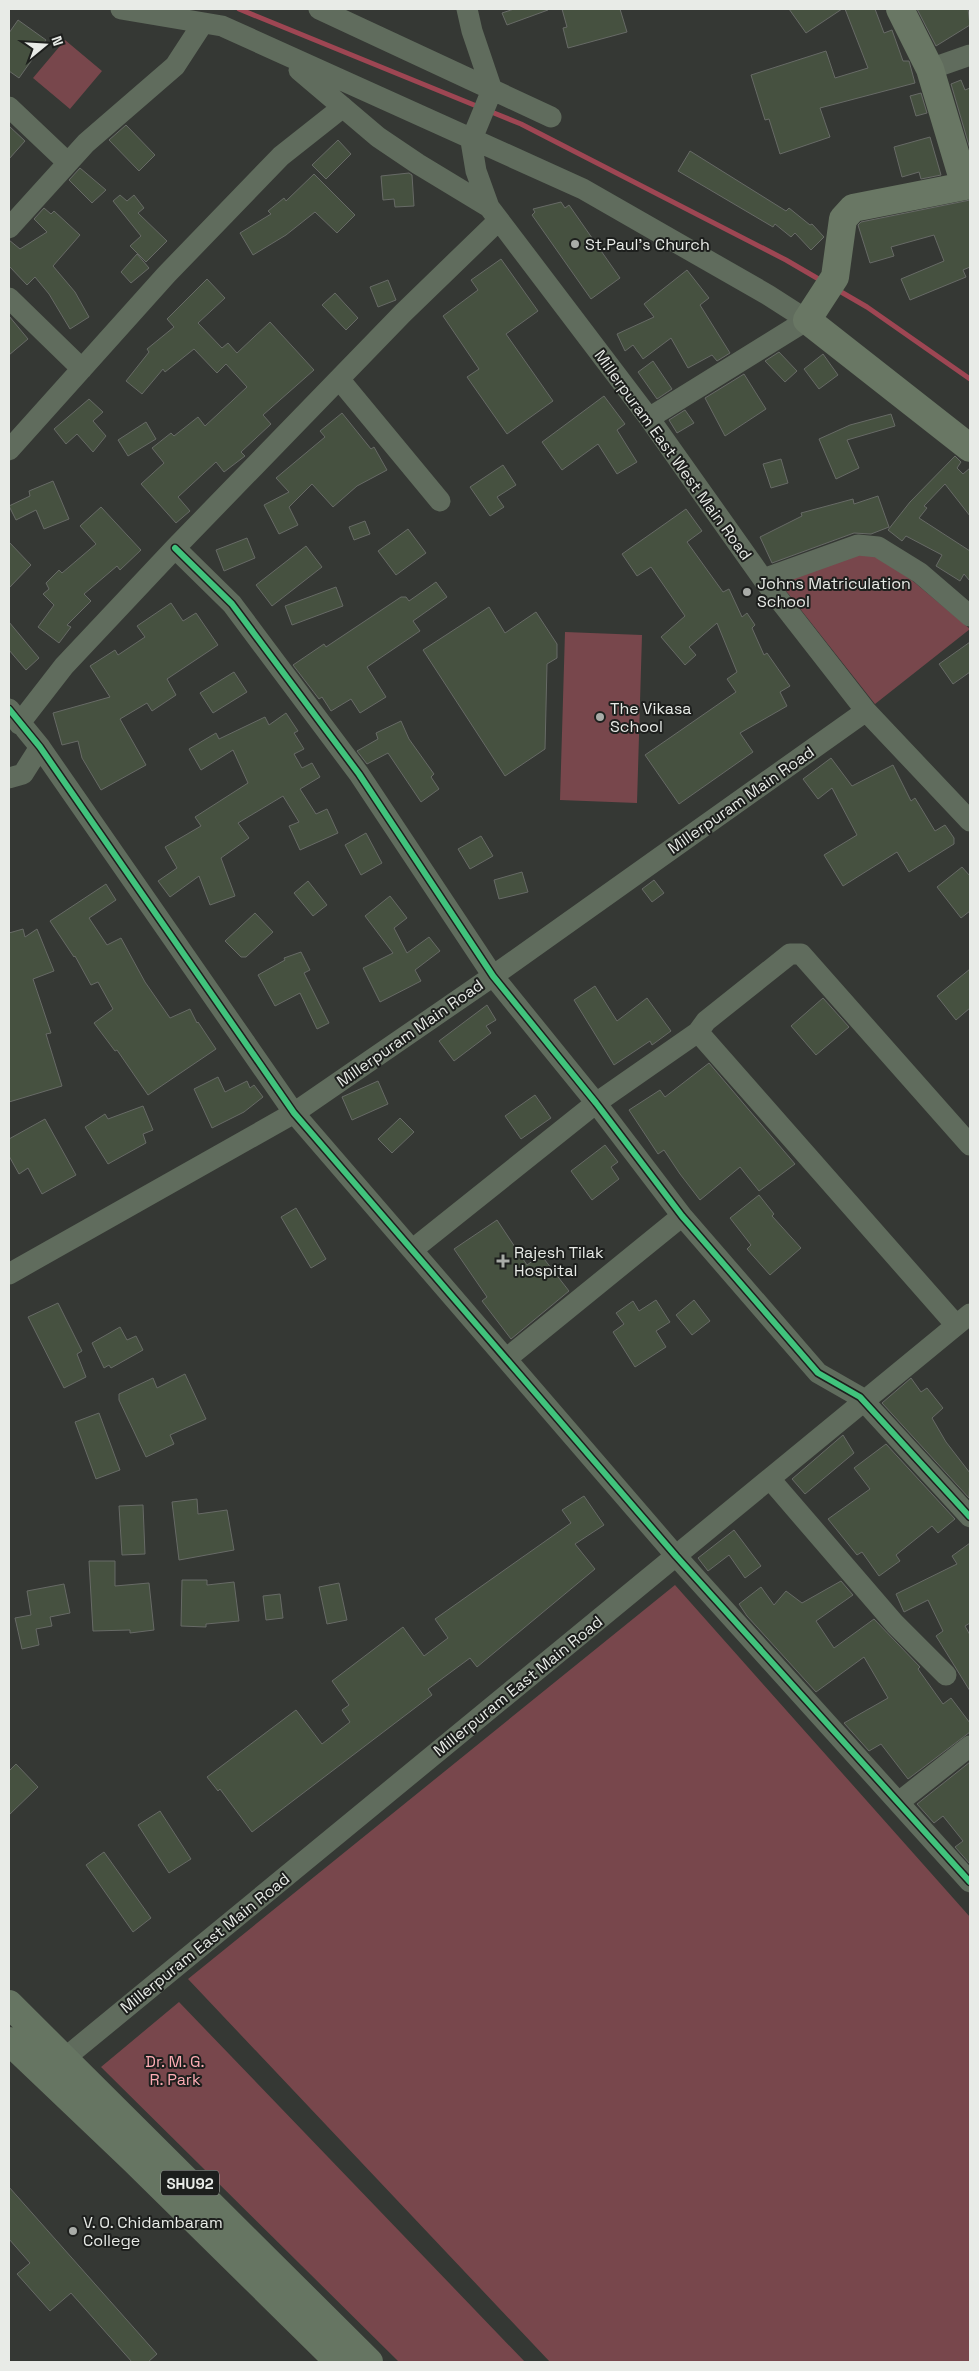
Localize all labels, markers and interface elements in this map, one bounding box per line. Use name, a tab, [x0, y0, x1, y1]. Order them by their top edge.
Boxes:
north arrow	[20, 20, 70, 70]
text: N	[47, 34, 67, 48]
place label: St.Paul's Church	[585, 234, 710, 255]
marker: St.Paul's Church	[569, 238, 581, 250]
street label: Millerpuram East West Main Road	[590, 346, 756, 564]
place label: Johns Matriculation School	[757, 573, 911, 612]
marker: Johns Matriculation School	[741, 586, 753, 598]
place label: The Vikasa School	[610, 698, 692, 737]
marker: The Vikasa School	[594, 711, 606, 723]
street label: Millerpuram Main Road	[664, 741, 818, 859]
street label: Millerpuram Main Road	[333, 974, 487, 1092]
place label: Rajesh Tilak Hospital	[514, 1242, 604, 1281]
marker: Rajesh Tilak Hospital	[496, 1254, 510, 1268]
street label: Millerpuram East Main Road	[429, 1611, 607, 1761]
street label: Millerpuram East Main Road	[116, 1868, 294, 2018]
park label: Dr. M. G. R. Park	[145, 2051, 205, 2090]
road number: SHU92	[161, 2170, 219, 2196]
place label: V. O. Chidambaram College	[83, 2212, 223, 2251]
marker: V. O. Chidambaram College	[67, 2225, 79, 2237]

